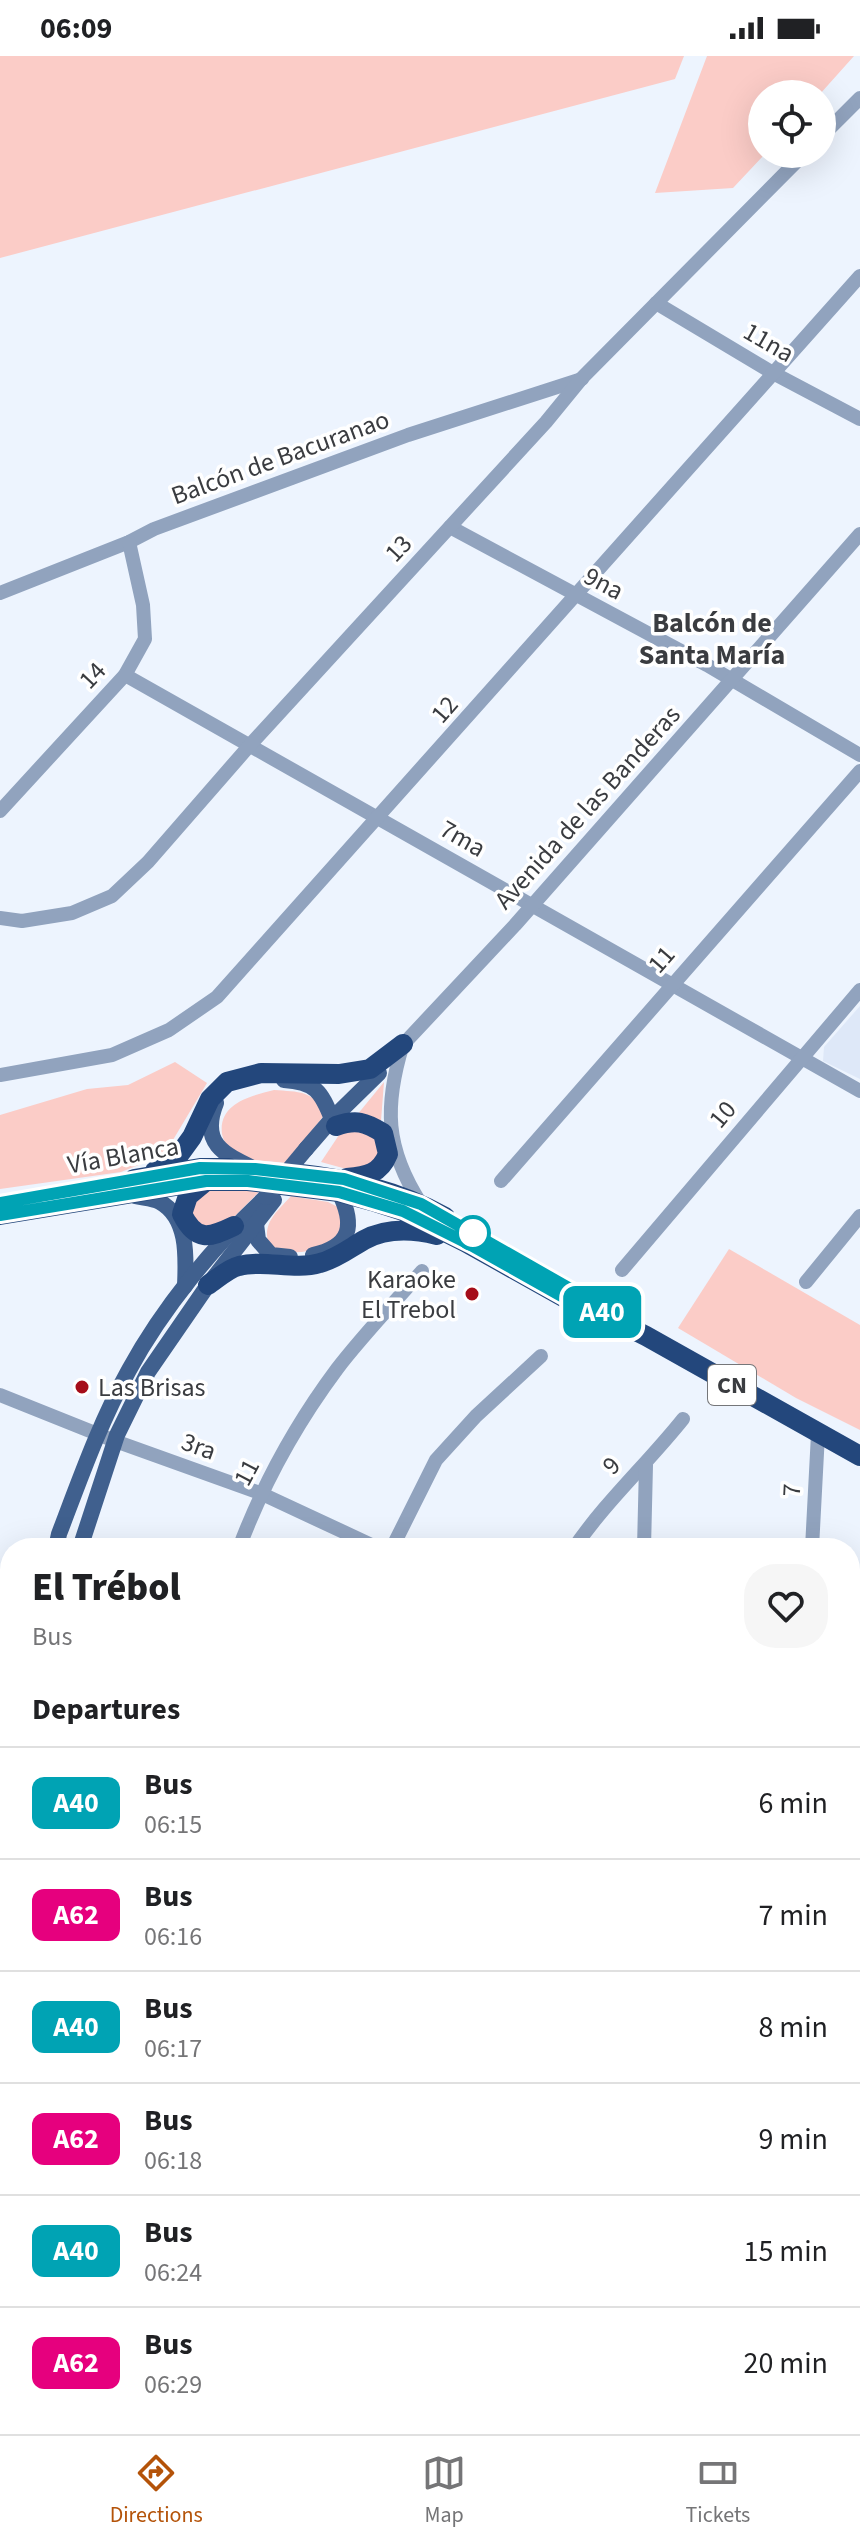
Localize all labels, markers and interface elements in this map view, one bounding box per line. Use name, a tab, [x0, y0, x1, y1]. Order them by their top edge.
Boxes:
text: 06:09	[40, 7, 112, 50]
map controls	[748, 80, 836, 168]
button: locate	[748, 80, 836, 168]
street label: 11na	[736, 313, 801, 372]
street label: Balcón de Bacuranao	[166, 401, 394, 514]
street label: 13	[376, 526, 421, 570]
street label: 9na	[577, 558, 630, 609]
district label: Balcón de Santa María	[639, 603, 785, 675]
street label: 14	[70, 653, 115, 697]
street label: 12	[422, 687, 467, 731]
street label: Avenida de las Banderas	[486, 697, 689, 917]
street label: 7ma	[433, 811, 493, 866]
street label: 11	[639, 937, 684, 981]
street label: 10	[700, 1093, 745, 1136]
street label: Vía Blanca	[65, 1128, 182, 1183]
unlabelled marker	[456, 1216, 490, 1250]
place label: Karaoke El Trebol	[361, 1261, 456, 1328]
marker: Karaoke El Trebol	[463, 1285, 481, 1303]
line badge: A40	[556, 1286, 648, 1338]
text: A40	[579, 1292, 625, 1332]
road number: CN	[708, 1365, 756, 1405]
place label: Las Brisas	[98, 1369, 206, 1406]
marker: Las Brisas	[73, 1378, 91, 1396]
street label: 3ra	[176, 1423, 221, 1470]
street label: 9	[594, 1448, 629, 1483]
street label: 11	[224, 1452, 269, 1492]
street label: 7	[773, 1483, 810, 1497]
text: El Trébol	[32, 1561, 181, 1615]
button: heart	[744, 1564, 828, 1648]
text: Bus	[32, 1618, 72, 1655]
text: Departures	[32, 1688, 180, 1731]
text: Bus	[144, 1763, 192, 1806]
text: 6 min	[758, 1782, 828, 1825]
text: A40	[53, 1783, 99, 1823]
text: 06:15	[144, 1806, 202, 1843]
text: Bus	[144, 1875, 192, 1918]
text: 7 min	[758, 1894, 828, 1937]
text: A62	[53, 1895, 99, 1935]
text: 06:16	[144, 1918, 202, 1955]
text: Bus	[144, 1987, 192, 2030]
text: 8 min	[758, 2006, 828, 2049]
text: A40	[53, 2007, 99, 2047]
text: 06:17	[144, 2030, 202, 2067]
text: Bus	[144, 2099, 192, 2142]
text: 9 min	[758, 2118, 828, 2161]
text: A62	[53, 2119, 99, 2159]
text: 06:18	[144, 2142, 202, 2179]
text: Bus	[144, 2211, 192, 2254]
text: 15 min	[744, 2230, 828, 2273]
text: A40	[53, 2231, 99, 2271]
text: 06:24	[144, 2254, 202, 2291]
text: Bus	[144, 2323, 192, 2366]
text: 20 min	[744, 2342, 828, 2385]
text: A62	[53, 2343, 99, 2383]
text: 06:29	[144, 2366, 202, 2403]
tab: Directions	[110, 2451, 203, 2531]
tab: Map	[422, 2451, 466, 2531]
tab: Tickets	[685, 2451, 750, 2531]

